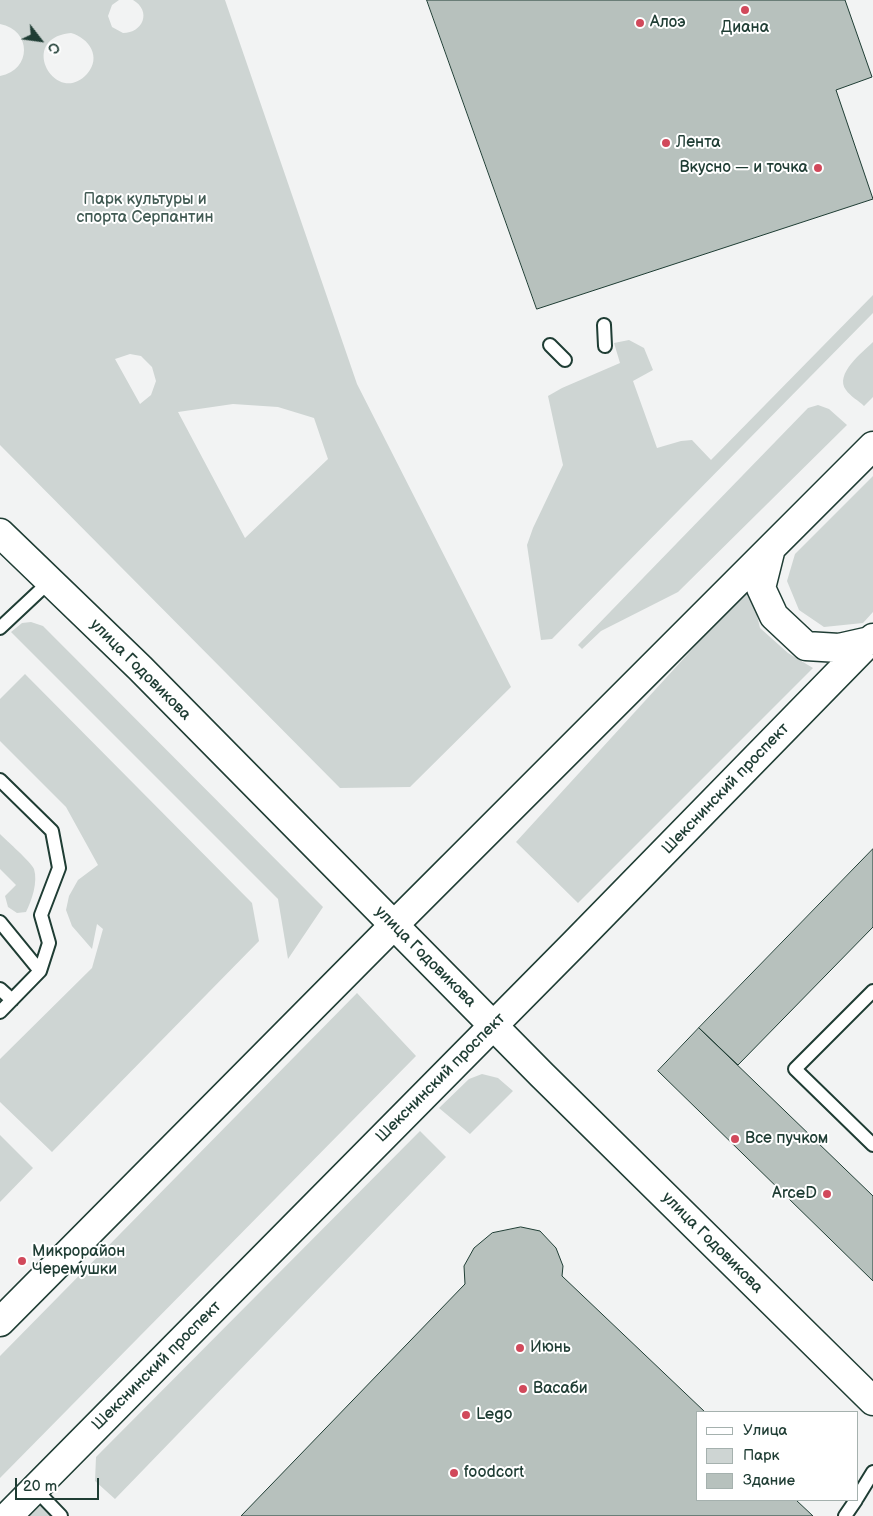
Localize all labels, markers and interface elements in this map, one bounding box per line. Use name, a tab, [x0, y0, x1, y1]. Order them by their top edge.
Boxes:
marker: Диана	[739, 4, 751, 16]
place label: Алоэ	[650, 13, 685, 33]
north arrow	[15, 15, 65, 65]
marker: Алоэ	[634, 17, 646, 29]
place label: Диана	[721, 18, 769, 38]
text: С	[44, 39, 63, 56]
place label: Лента	[676, 133, 721, 153]
marker: Лента	[660, 137, 672, 149]
place label: Вкусно — и точка	[679, 158, 808, 178]
marker: Вкусно — и точка	[812, 162, 824, 174]
park label: Парк культуры и спорта Серпантин	[76, 190, 214, 228]
street label: улица Годовикова	[85, 615, 195, 725]
street label: Шекснинский проспект	[658, 719, 794, 859]
street label: улица Годовикова	[370, 902, 480, 1012]
street label: Шекснинский проспект	[372, 1009, 510, 1147]
place label: Все пучком	[745, 1129, 828, 1149]
marker: Все пучком	[729, 1133, 741, 1145]
place label: ArceD	[772, 1184, 817, 1204]
street label: улица Годовикова	[657, 1188, 767, 1298]
marker: ArceD	[821, 1188, 833, 1200]
place label: Микрорайон Черемушки	[32, 1242, 125, 1280]
marker: Микрорайон Черемушки	[16, 1255, 28, 1267]
street label: Шекснинский проспект	[88, 1297, 226, 1435]
place label: Июнь	[530, 1338, 571, 1358]
marker: Июнь	[514, 1342, 526, 1354]
place label: Васаби	[533, 1379, 588, 1399]
marker: Васаби	[517, 1383, 529, 1395]
place label: Lego	[476, 1405, 513, 1425]
marker: Lego	[460, 1409, 472, 1421]
legend	[696, 1411, 858, 1501]
text: Улица	[743, 1421, 787, 1440]
text: Парк	[743, 1446, 780, 1465]
place label: foodcort	[464, 1463, 524, 1483]
marker: foodcort	[448, 1467, 460, 1479]
scale bar	[18, 1468, 101, 1500]
text: Здание	[743, 1471, 795, 1490]
text: 20 m	[23, 1477, 57, 1496]

